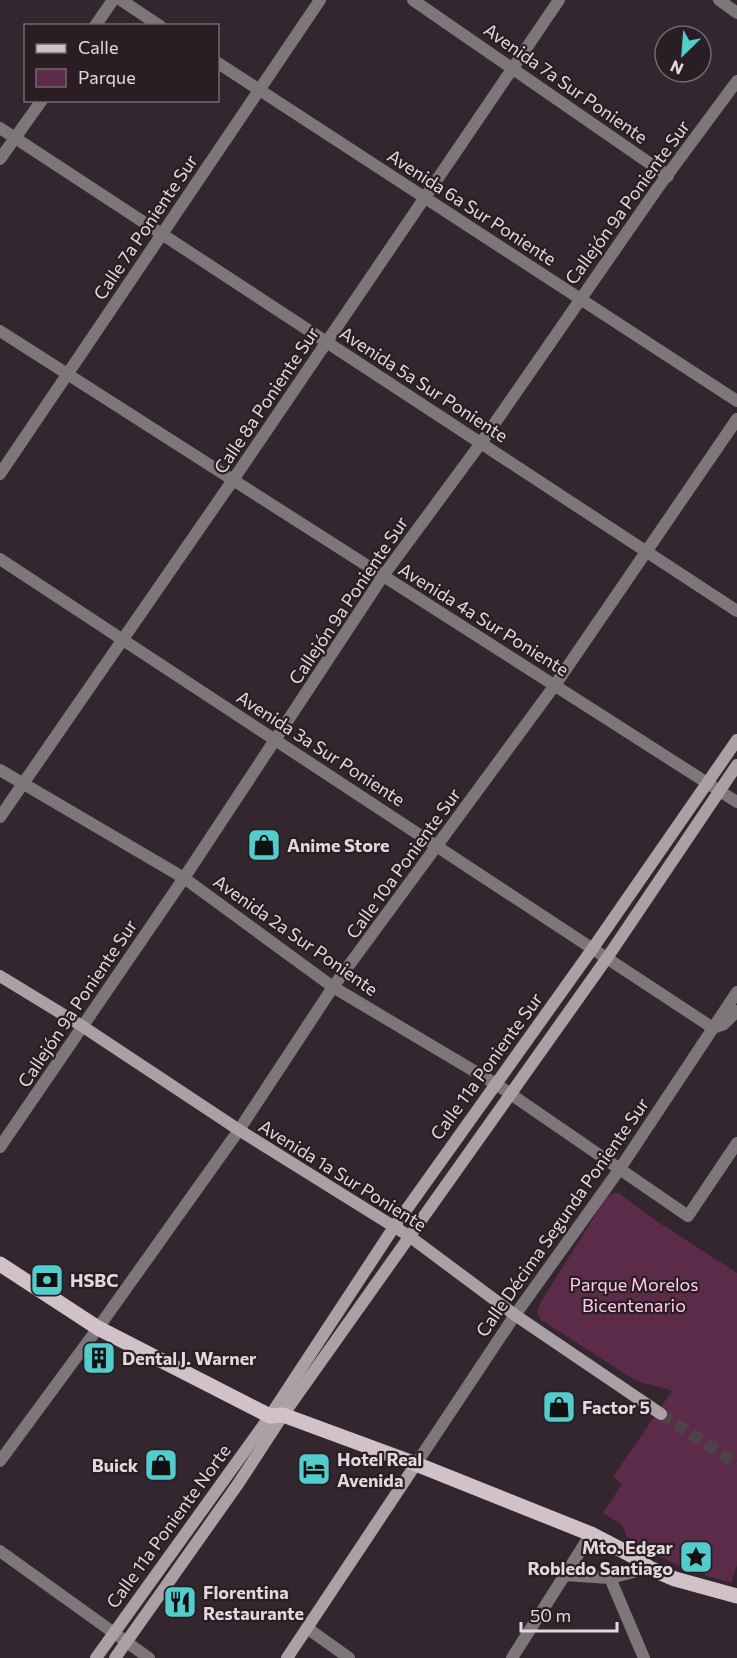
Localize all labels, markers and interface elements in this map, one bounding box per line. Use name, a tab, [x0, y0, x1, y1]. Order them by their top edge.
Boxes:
street label: Avenida 7a Sur Poniente	[480, 18, 652, 148]
legend	[24, 24, 219, 102]
north arrow	[653, 24, 713, 84]
text: Calle	[78, 36, 118, 58]
text: N	[667, 57, 686, 79]
text: Parque	[78, 66, 136, 88]
street label: Callejón 9a Poniente Sur	[560, 116, 694, 288]
street label: Avenida 6a Sur Poniente	[384, 144, 560, 270]
street label: Calle 7a Poniente Sur	[88, 150, 202, 304]
street label: Avenida 5a Sur Poniente	[336, 321, 512, 447]
street label: Calle 8a Poniente Sur	[209, 323, 323, 477]
street label: Callejón 9a Poniente Sur	[284, 512, 412, 688]
street label: Avenida 4a Sur Poniente	[395, 558, 573, 680]
street label: Avenida 3a Sur Poniente	[233, 685, 409, 811]
street label: Calle 10a Poniente Sur	[341, 783, 465, 943]
shop icon: Anime Store	[246, 827, 282, 863]
place label: Anime Store	[287, 834, 390, 856]
street label: Avenida 2a Sur Poniente	[210, 870, 382, 1000]
street label: Callejón 9a Poniente Sur	[13, 915, 141, 1091]
street label: Calle 11a Poniente Sur	[425, 988, 547, 1144]
street label: Calle Décima Segunda Poniente Sur	[471, 1093, 653, 1341]
street label: Avenida 1a Sur Poniente	[255, 1114, 431, 1236]
bank icon: HSBC	[29, 1262, 65, 1298]
place label: HSBC	[70, 1269, 119, 1291]
park label: Parque Morelos Bicentenario	[570, 1273, 698, 1316]
building icon: Dental J. Warner	[81, 1340, 117, 1376]
place label: Dental J. Warner	[122, 1347, 257, 1369]
shop icon: Factor 5	[541, 1389, 577, 1425]
place label: Factor 5	[582, 1396, 650, 1418]
street label: Calle 11a Poniente Norte	[101, 1440, 235, 1612]
shop icon: Buick	[143, 1447, 179, 1483]
place label: Hotel Real Avenida	[337, 1448, 422, 1491]
hotel icon: Hotel Real Avenida	[296, 1451, 332, 1487]
place label: Buick	[92, 1454, 139, 1476]
place label: Mto. Edgar Robledo Santiago	[527, 1536, 674, 1579]
place icon: Mto. Edgar Robledo Santiago	[678, 1539, 714, 1575]
place label: Florentina Restaurante	[203, 1581, 304, 1624]
restaurant icon: Florentina Restaurante	[162, 1584, 198, 1620]
scale bar	[521, 1595, 617, 1633]
text: 50 m	[530, 1604, 571, 1626]

